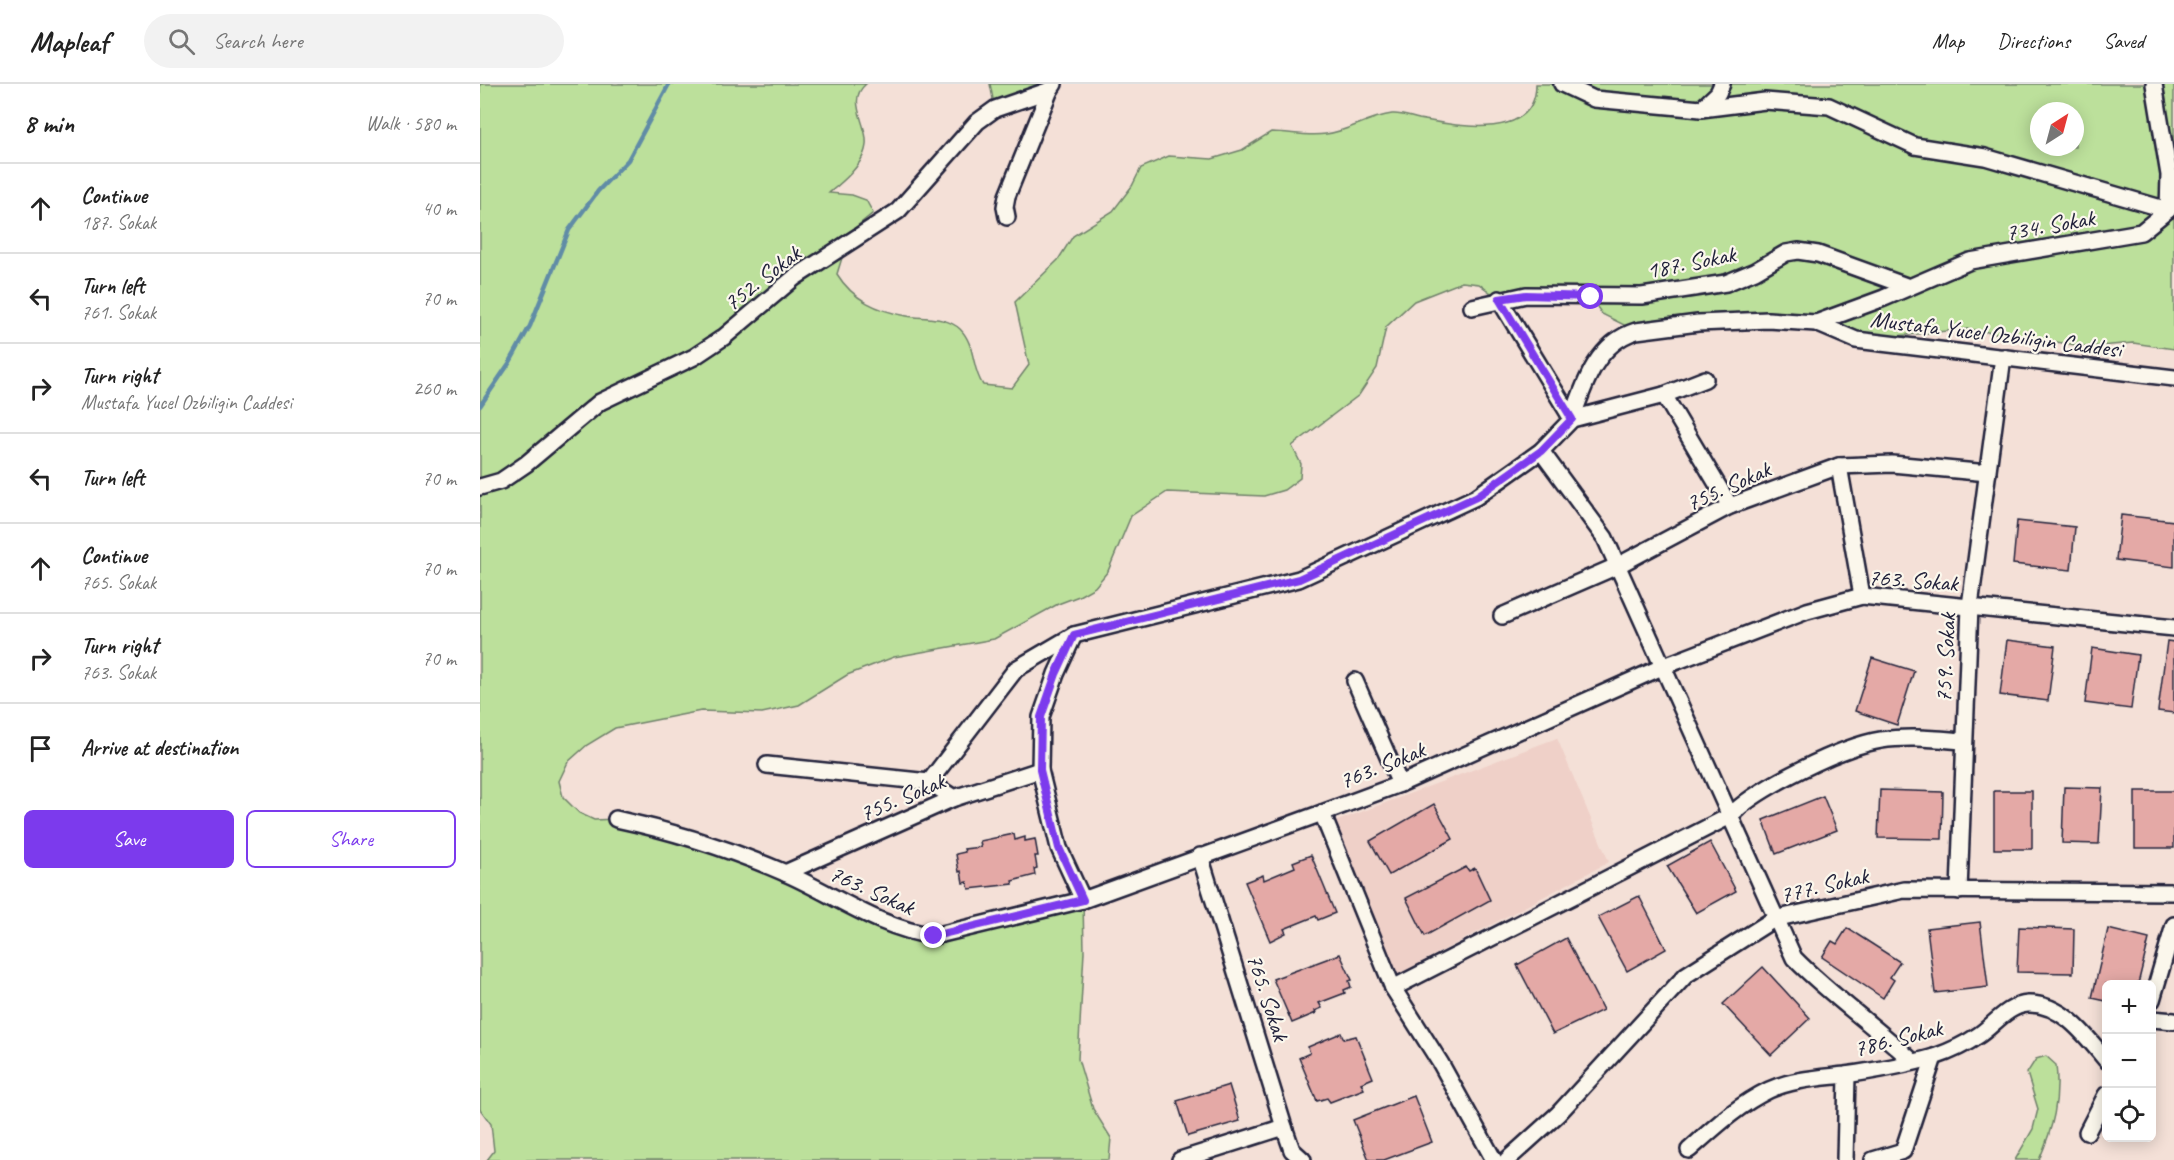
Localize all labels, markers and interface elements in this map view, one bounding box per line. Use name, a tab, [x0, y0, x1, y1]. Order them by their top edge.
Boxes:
search box	[144, 14, 564, 68]
text: Mapleaf	[30, 24, 108, 59]
icon: search	[165, 25, 198, 58]
text: Search here	[213, 27, 303, 55]
text: Map	[1932, 28, 1964, 54]
text: Directions	[1997, 28, 2070, 54]
text: Saved	[2103, 28, 2144, 54]
north arrow	[2030, 102, 2084, 156]
text: 8 min	[24, 107, 74, 140]
text: Walk · 580 m	[366, 111, 456, 136]
text: Continue	[81, 182, 147, 210]
icon: ahead	[24, 192, 57, 225]
text: 40 m	[422, 196, 456, 221]
street label: 734. Sokak	[2003, 202, 2099, 248]
text: 187. Sokak	[81, 210, 156, 235]
street label: 752. Sokak	[717, 237, 808, 318]
street label: 187. Sokak	[1644, 238, 1740, 285]
text: Turn left	[81, 272, 145, 300]
icon: left	[24, 282, 57, 315]
route start	[1577, 283, 1603, 309]
text: 70 m	[422, 286, 456, 311]
text: 761. Sokak	[81, 300, 156, 325]
street label: Mustafa Yucel Ozbiligin Caddesi	[1869, 304, 2126, 365]
text: Turn right	[81, 362, 158, 390]
icon: right	[24, 372, 57, 405]
text: 260 m	[413, 376, 456, 401]
text: Mustafa Yucel Ozbiligin Caddesi	[81, 390, 292, 415]
street label: 755. Sokak	[1681, 453, 1777, 518]
icon: left	[24, 462, 57, 495]
text: Turn left	[81, 464, 145, 492]
text: 70 m	[422, 466, 456, 491]
text: Continue	[81, 542, 147, 570]
icon: ahead	[24, 552, 57, 585]
text: 70 m	[422, 556, 456, 581]
street label: 763. Sokak	[1867, 562, 1961, 598]
text: 765. Sokak	[81, 570, 156, 595]
street label: 759. Sokak	[1928, 610, 1962, 704]
text: Turn right	[81, 632, 158, 660]
icon: right	[24, 642, 57, 675]
text: 70 m	[422, 646, 456, 671]
text: 763. Sokak	[81, 660, 156, 685]
icon: arrive	[24, 732, 57, 765]
street label: 763. Sokak	[1335, 733, 1431, 796]
text: Arrive at destination	[81, 734, 238, 762]
street label: 755. Sokak	[855, 765, 951, 828]
button: Save	[24, 810, 234, 868]
button: Share	[246, 810, 456, 868]
street label: 763. Sokak	[825, 858, 921, 923]
street label: 777. Sokak	[1777, 860, 1873, 910]
route end	[920, 922, 946, 948]
street label: 765. Sokak	[1240, 950, 1297, 1047]
map controls	[2102, 980, 2156, 1142]
button: +	[2102, 980, 2156, 1034]
street label: 786. Sokak	[1851, 1012, 1947, 1063]
button: −	[2102, 1034, 2156, 1088]
button: locate	[2102, 1088, 2156, 1142]

